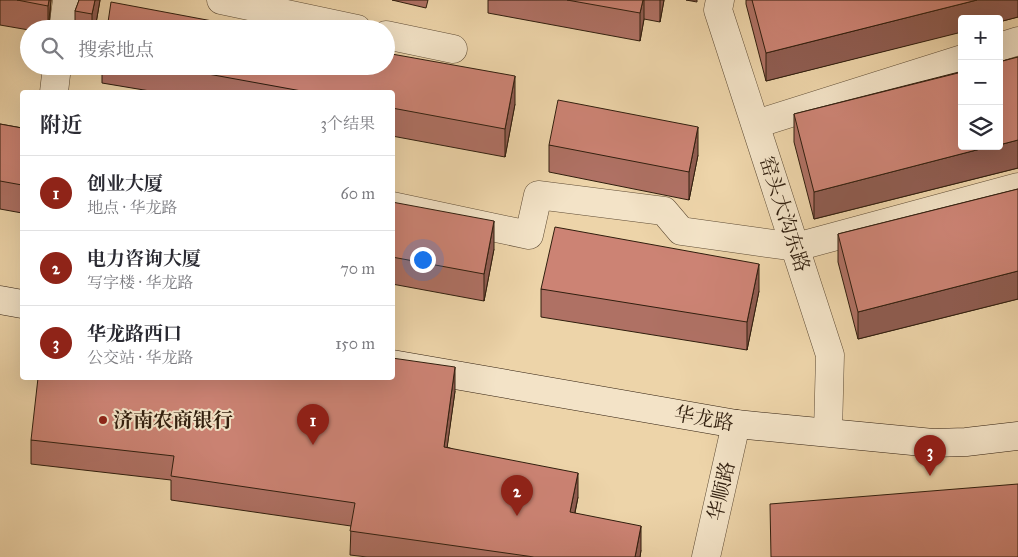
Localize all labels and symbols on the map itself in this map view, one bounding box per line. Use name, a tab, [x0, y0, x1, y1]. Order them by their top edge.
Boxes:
street label: 窑头大沟东路	[755, 153, 815, 275]
your location	[410, 247, 436, 273]
street label: 华龙路	[672, 401, 736, 435]
pin: 1	[297, 404, 329, 445]
place label: 济南农商银行	[113, 408, 233, 432]
marker: 济南农商银行	[97, 414, 109, 426]
pin: 3	[914, 435, 946, 476]
street label: 华顺路	[703, 459, 739, 523]
pin: 2	[501, 475, 533, 516]

